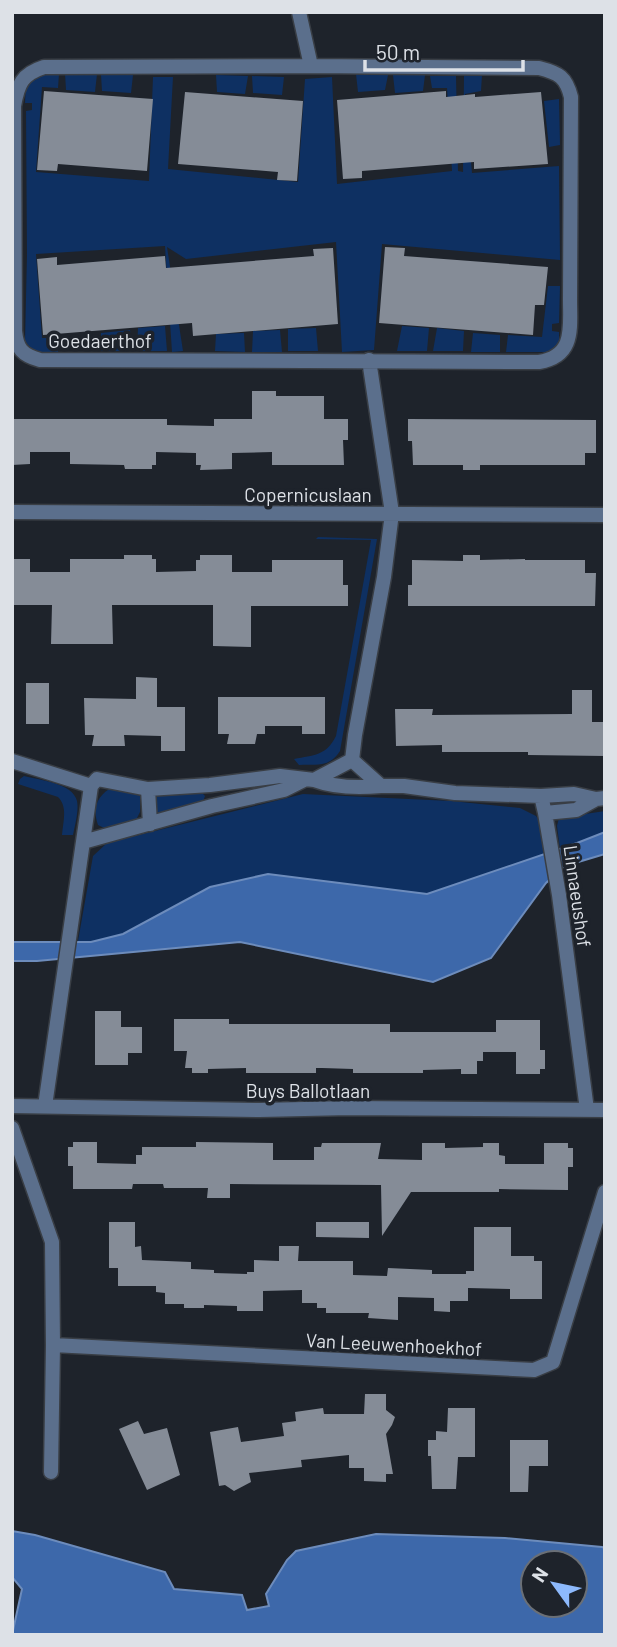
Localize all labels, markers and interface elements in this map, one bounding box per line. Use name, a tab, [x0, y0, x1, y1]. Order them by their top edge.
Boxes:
scale bar	[365, 28, 522, 72]
text: 50 m	[376, 39, 420, 64]
street label: Goedaerthof	[48, 329, 152, 352]
street label: Copernicuslaan	[244, 483, 372, 506]
street label: Linnaeushof	[559, 844, 597, 948]
street label: Buys Ballotlaan	[246, 1079, 370, 1102]
street label: Van Leeuwenhoekhof	[305, 1328, 483, 1360]
north arrow	[519, 1549, 589, 1619]
text: N	[526, 1563, 552, 1586]

